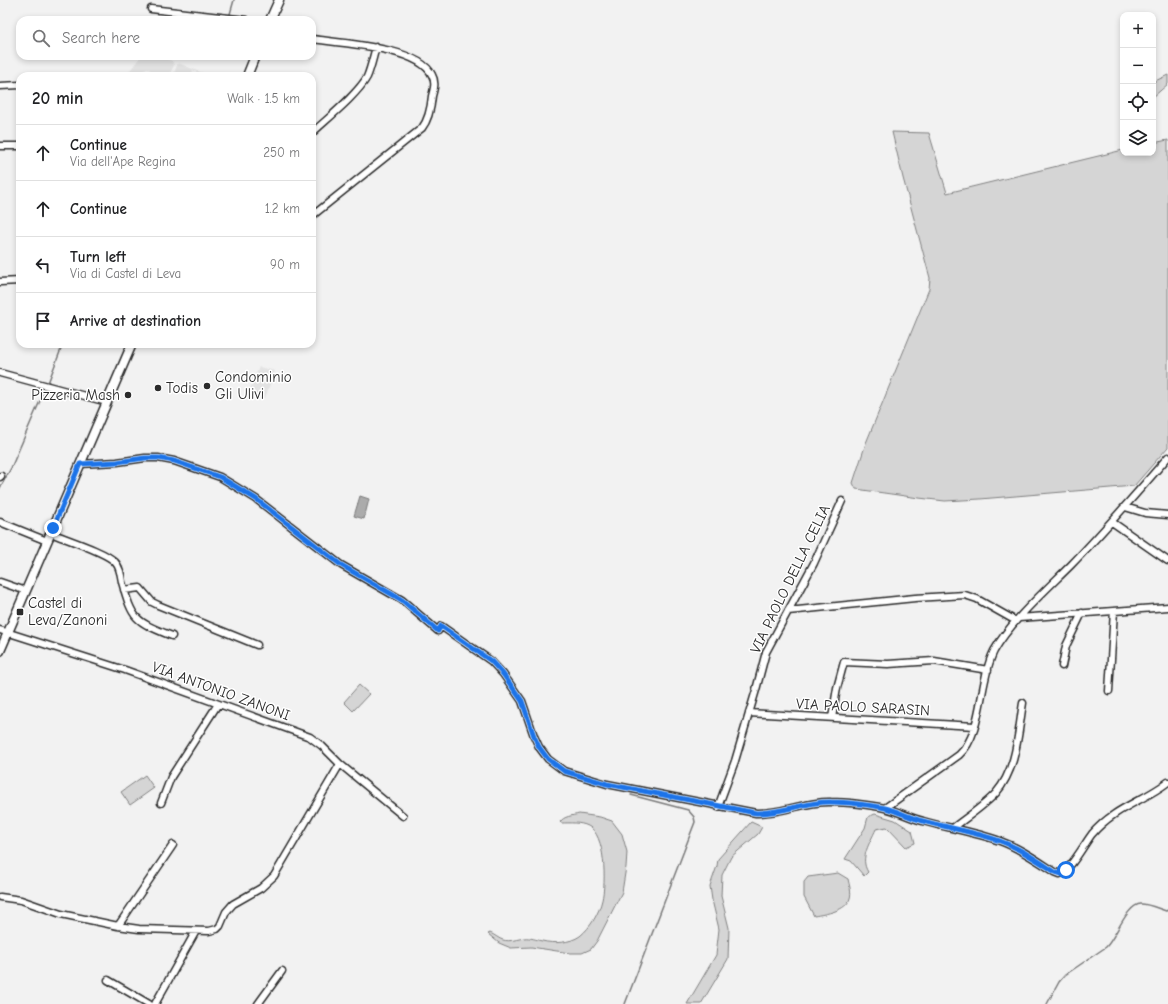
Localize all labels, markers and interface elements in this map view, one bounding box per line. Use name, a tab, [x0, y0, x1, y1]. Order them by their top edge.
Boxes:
map controls	[1120, 12, 1156, 156]
button: +	[1120, 12, 1156, 48]
search box	[16, 16, 316, 60]
icon: search	[30, 27, 52, 49]
text: Search here	[62, 29, 140, 47]
button: −	[1120, 48, 1156, 84]
button: locate	[1120, 84, 1156, 120]
text: 20 min	[32, 89, 83, 108]
text: Walk · 1.5 km	[227, 91, 300, 106]
button: layers	[1120, 120, 1156, 156]
text: Continue	[70, 136, 127, 154]
icon: ahead	[32, 142, 54, 164]
text: 250 m	[263, 145, 300, 160]
text: Via dell'Ape Regina	[70, 154, 176, 169]
icon: ahead	[32, 198, 54, 220]
text: Continue	[70, 200, 127, 218]
text: 1.2 km	[265, 201, 300, 216]
text: Turn left	[70, 248, 126, 266]
icon: left	[32, 254, 54, 276]
text: 90 m	[270, 257, 300, 272]
text: Via di Castel di Leva	[70, 266, 181, 281]
icon: arrive	[32, 310, 54, 332]
text: Arrive at destination	[70, 312, 201, 330]
place label: Condominio Gli Ulivi	[215, 368, 292, 403]
place label: Todis	[166, 379, 198, 397]
marker: Condominio Gli Ulivi	[202, 381, 212, 391]
marker: Todis	[153, 383, 163, 393]
place label: Pizzeria Mash	[31, 386, 120, 404]
marker: Pizzeria Mash	[123, 390, 133, 400]
street label: VIA PAOLO DELLA CELIA	[746, 502, 834, 656]
route end	[44, 519, 62, 537]
place label: Castel di Leva/Zanoni	[28, 594, 107, 629]
marker: Castel di Leva/Zanoni	[15, 607, 25, 617]
street label: VIA ANTONIO ZANONI	[150, 658, 293, 724]
street label: VIA PAOLO SARASIN	[796, 695, 930, 719]
route start	[1057, 861, 1075, 879]

